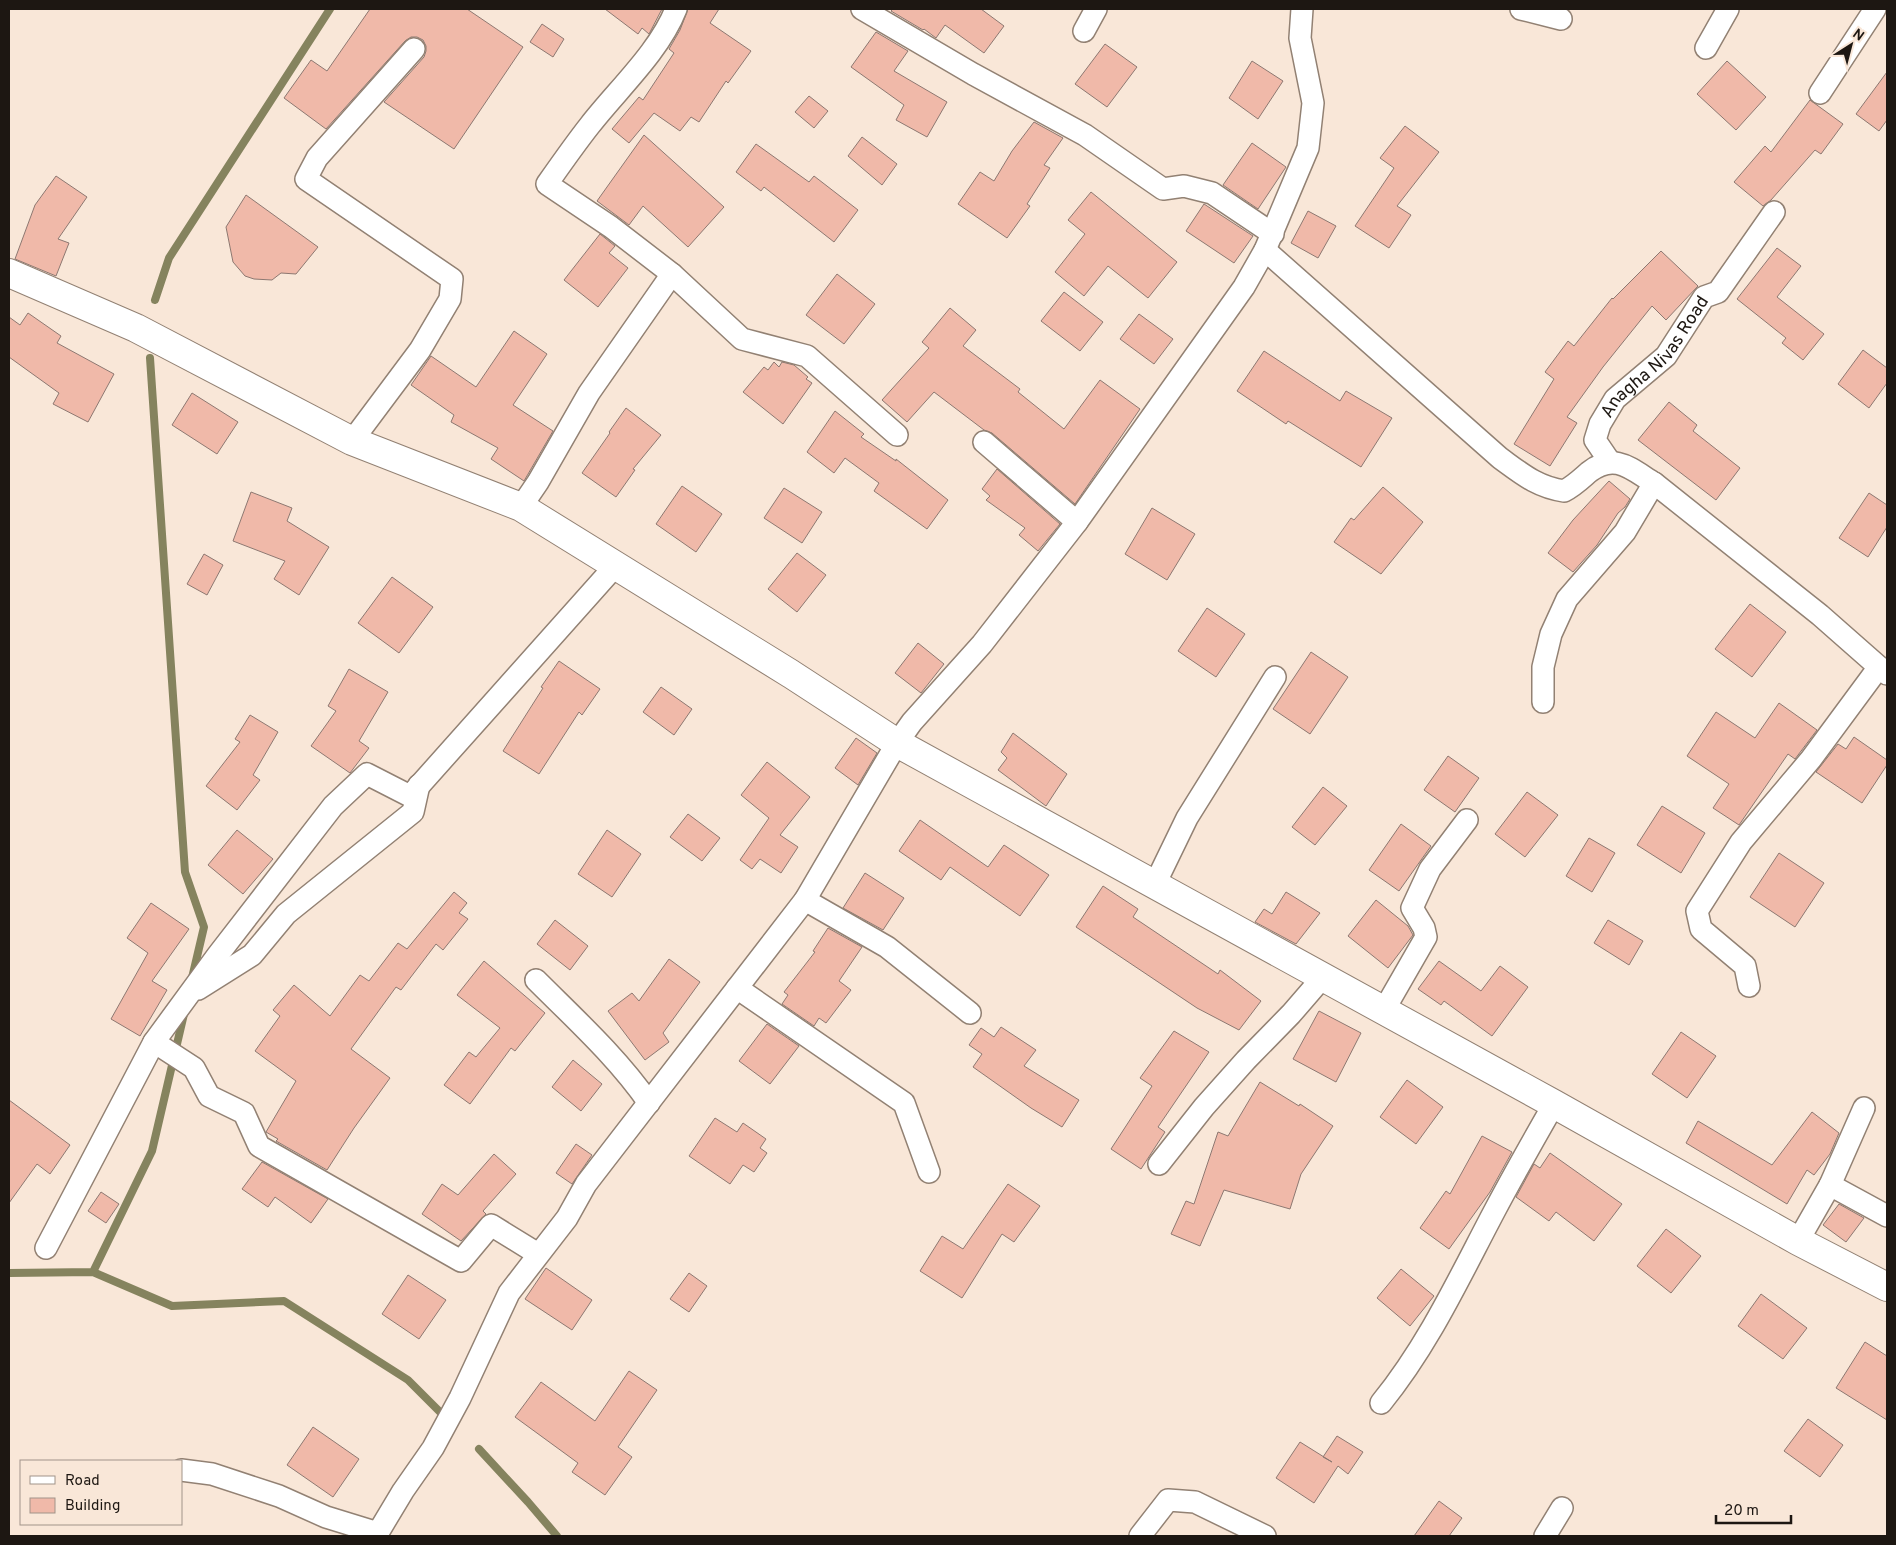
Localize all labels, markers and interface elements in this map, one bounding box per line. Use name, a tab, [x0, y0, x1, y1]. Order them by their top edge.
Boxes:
north arrow	[1826, 20, 1876, 70]
text: N	[1849, 26, 1867, 46]
street label: Anagha Nivas Road	[1596, 292, 1715, 423]
legend	[20, 1460, 182, 1525]
text: Road	[65, 1472, 100, 1491]
scale bar	[1716, 1492, 1791, 1524]
text: Building	[65, 1497, 120, 1516]
text: 20 m	[1724, 1502, 1759, 1521]

